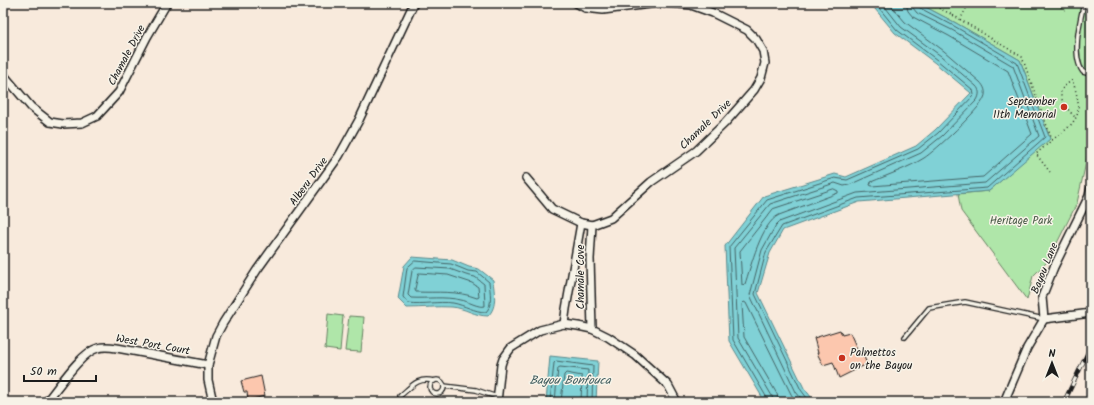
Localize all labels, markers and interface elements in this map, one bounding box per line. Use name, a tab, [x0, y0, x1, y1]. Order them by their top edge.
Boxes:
street label: Chamale Drive	[103, 22, 150, 89]
place label: September 11th Memorial	[993, 93, 1057, 124]
street label: Chamale Drive	[676, 95, 736, 154]
marker: September 11th Memorial	[1059, 102, 1069, 112]
street label: Alberu Drive	[285, 153, 333, 210]
park label: Heritage Park	[990, 212, 1053, 230]
street label: Bayou Lane	[1026, 240, 1063, 297]
street label: Chamale Cove	[572, 245, 590, 309]
street label: West Port Court	[114, 330, 192, 360]
north arrow	[1032, 343, 1072, 383]
place label: Palmettos on the Bayou	[850, 344, 913, 375]
text: N	[1049, 345, 1056, 363]
marker: Palmettos on the Bayou	[837, 353, 847, 363]
scale bar	[24, 357, 96, 383]
text: 50 m	[30, 362, 57, 381]
water label: Bayou Bonfouca	[529, 371, 612, 390]

